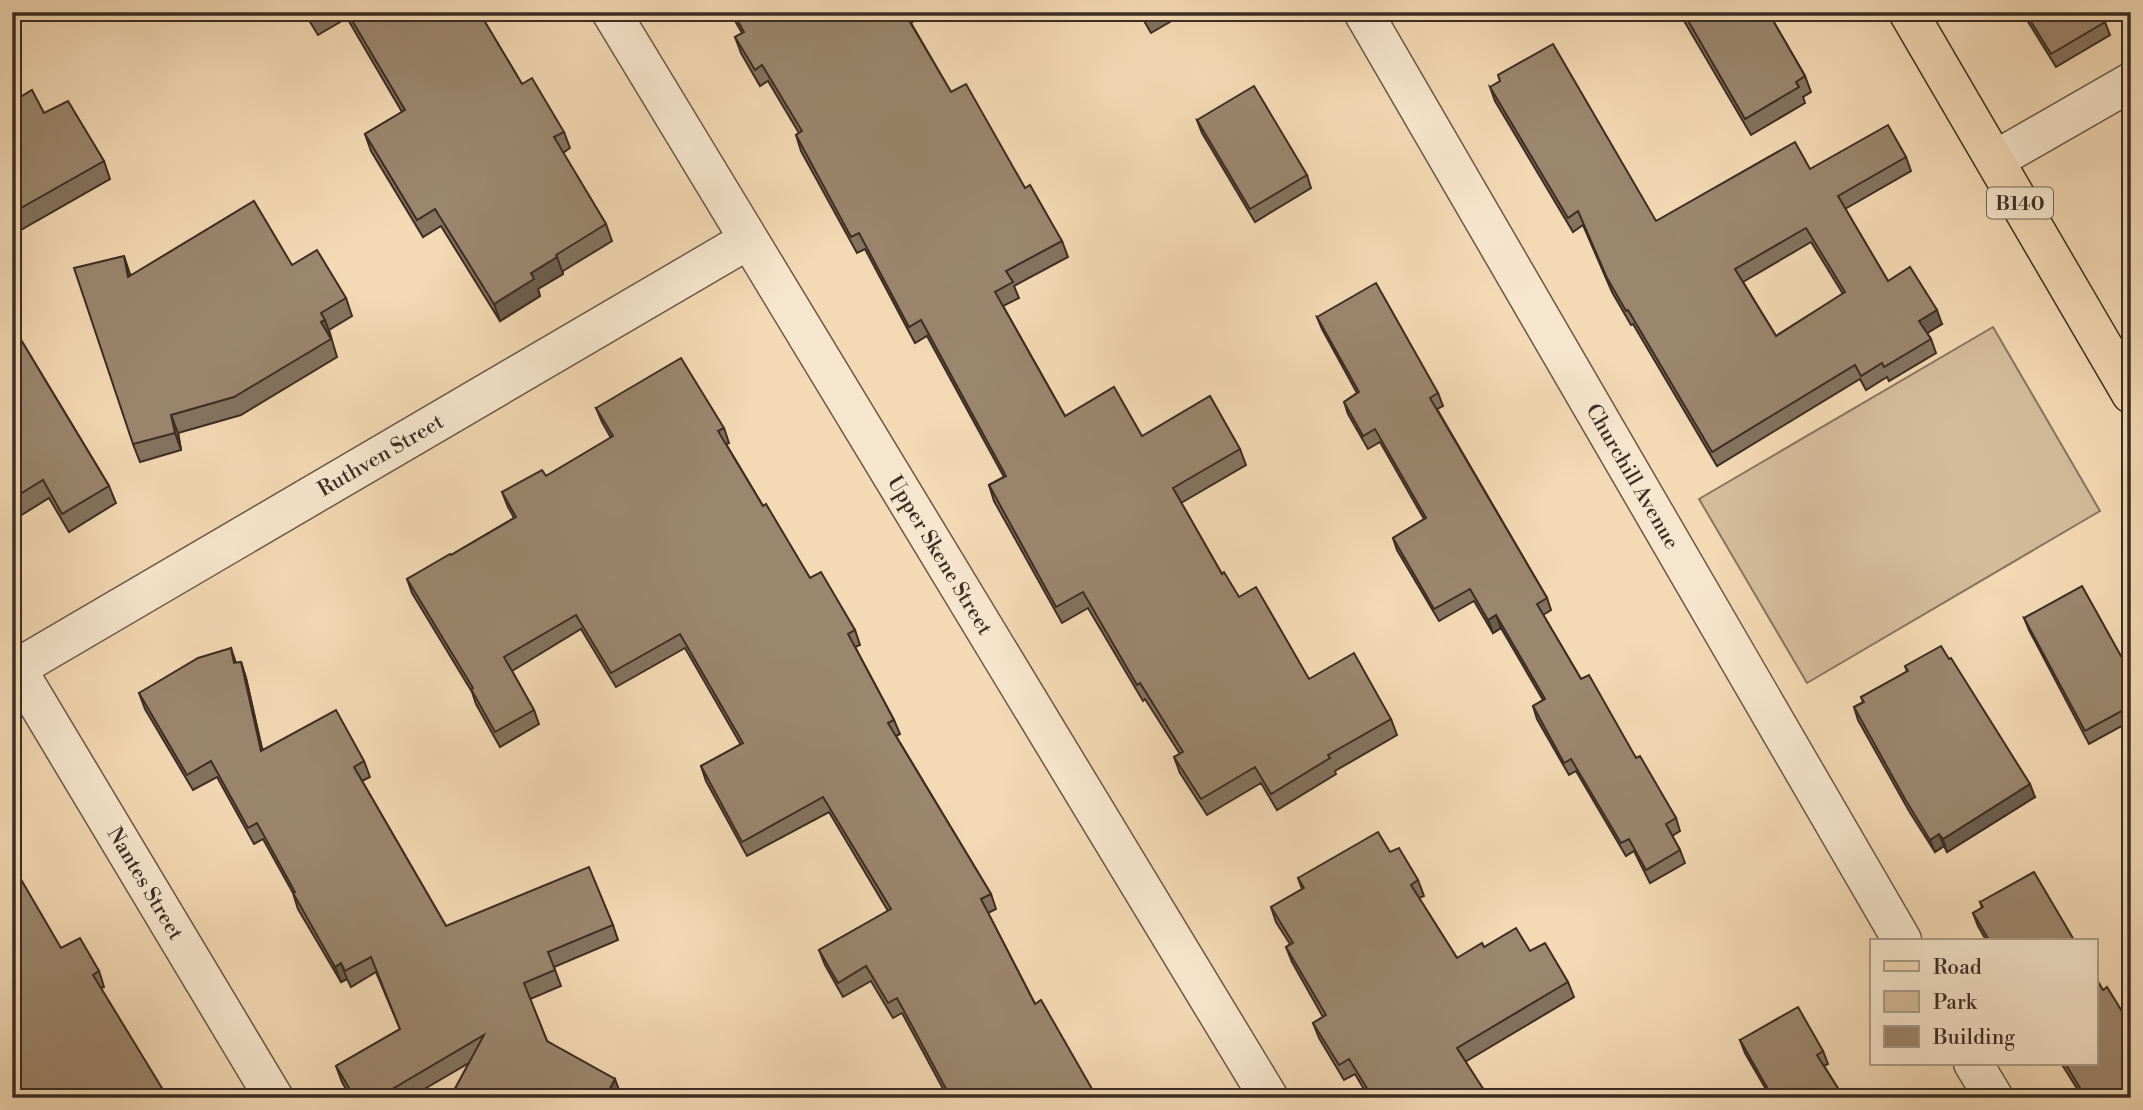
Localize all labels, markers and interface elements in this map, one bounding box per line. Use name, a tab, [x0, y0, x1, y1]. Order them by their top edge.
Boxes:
road number: B140	[1987, 188, 2053, 218]
street label: Churchill Avenue	[1579, 400, 1684, 554]
street label: Ruthven Street	[313, 409, 449, 503]
street label: Upper Skene Street	[881, 471, 998, 640]
street label: Nantes Street	[101, 823, 189, 946]
legend	[1870, 939, 2098, 1064]
text: Road	[1933, 955, 1982, 981]
text: Park	[1933, 990, 1978, 1016]
text: Building	[1932, 1025, 2015, 1051]

